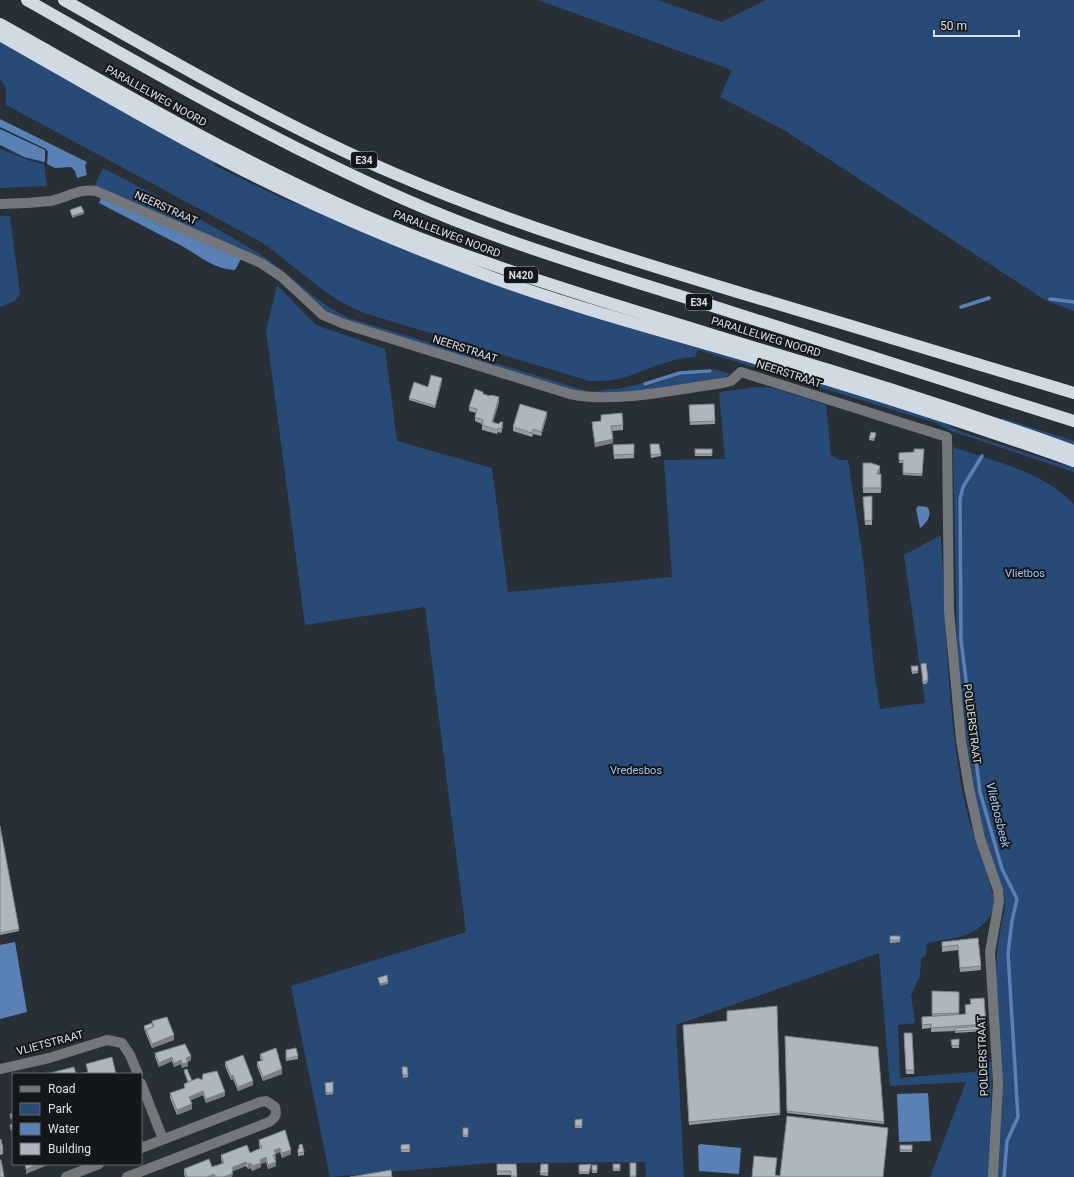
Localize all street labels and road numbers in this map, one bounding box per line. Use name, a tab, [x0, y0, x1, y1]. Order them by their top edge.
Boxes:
street label: PARALLELWEG NOORD	[103, 63, 209, 129]
road number: E34	[351, 152, 377, 168]
street label: NEERSTRAAT	[133, 188, 200, 228]
street label: PARALLELWEG NOORD	[392, 208, 502, 260]
road number: N420	[504, 267, 538, 283]
road number: E34	[686, 294, 712, 310]
street label: PARALLELWEG NOORD	[710, 314, 822, 360]
street label: NEERSTRAAT	[431, 332, 499, 366]
street label: NEERSTRAAT	[755, 357, 823, 391]
street label: POLDERSTRAAT	[961, 683, 983, 765]
street label: POLDERSTRAAT	[975, 1015, 991, 1097]
street label: VLIETSTRAAT	[15, 1028, 85, 1058]

